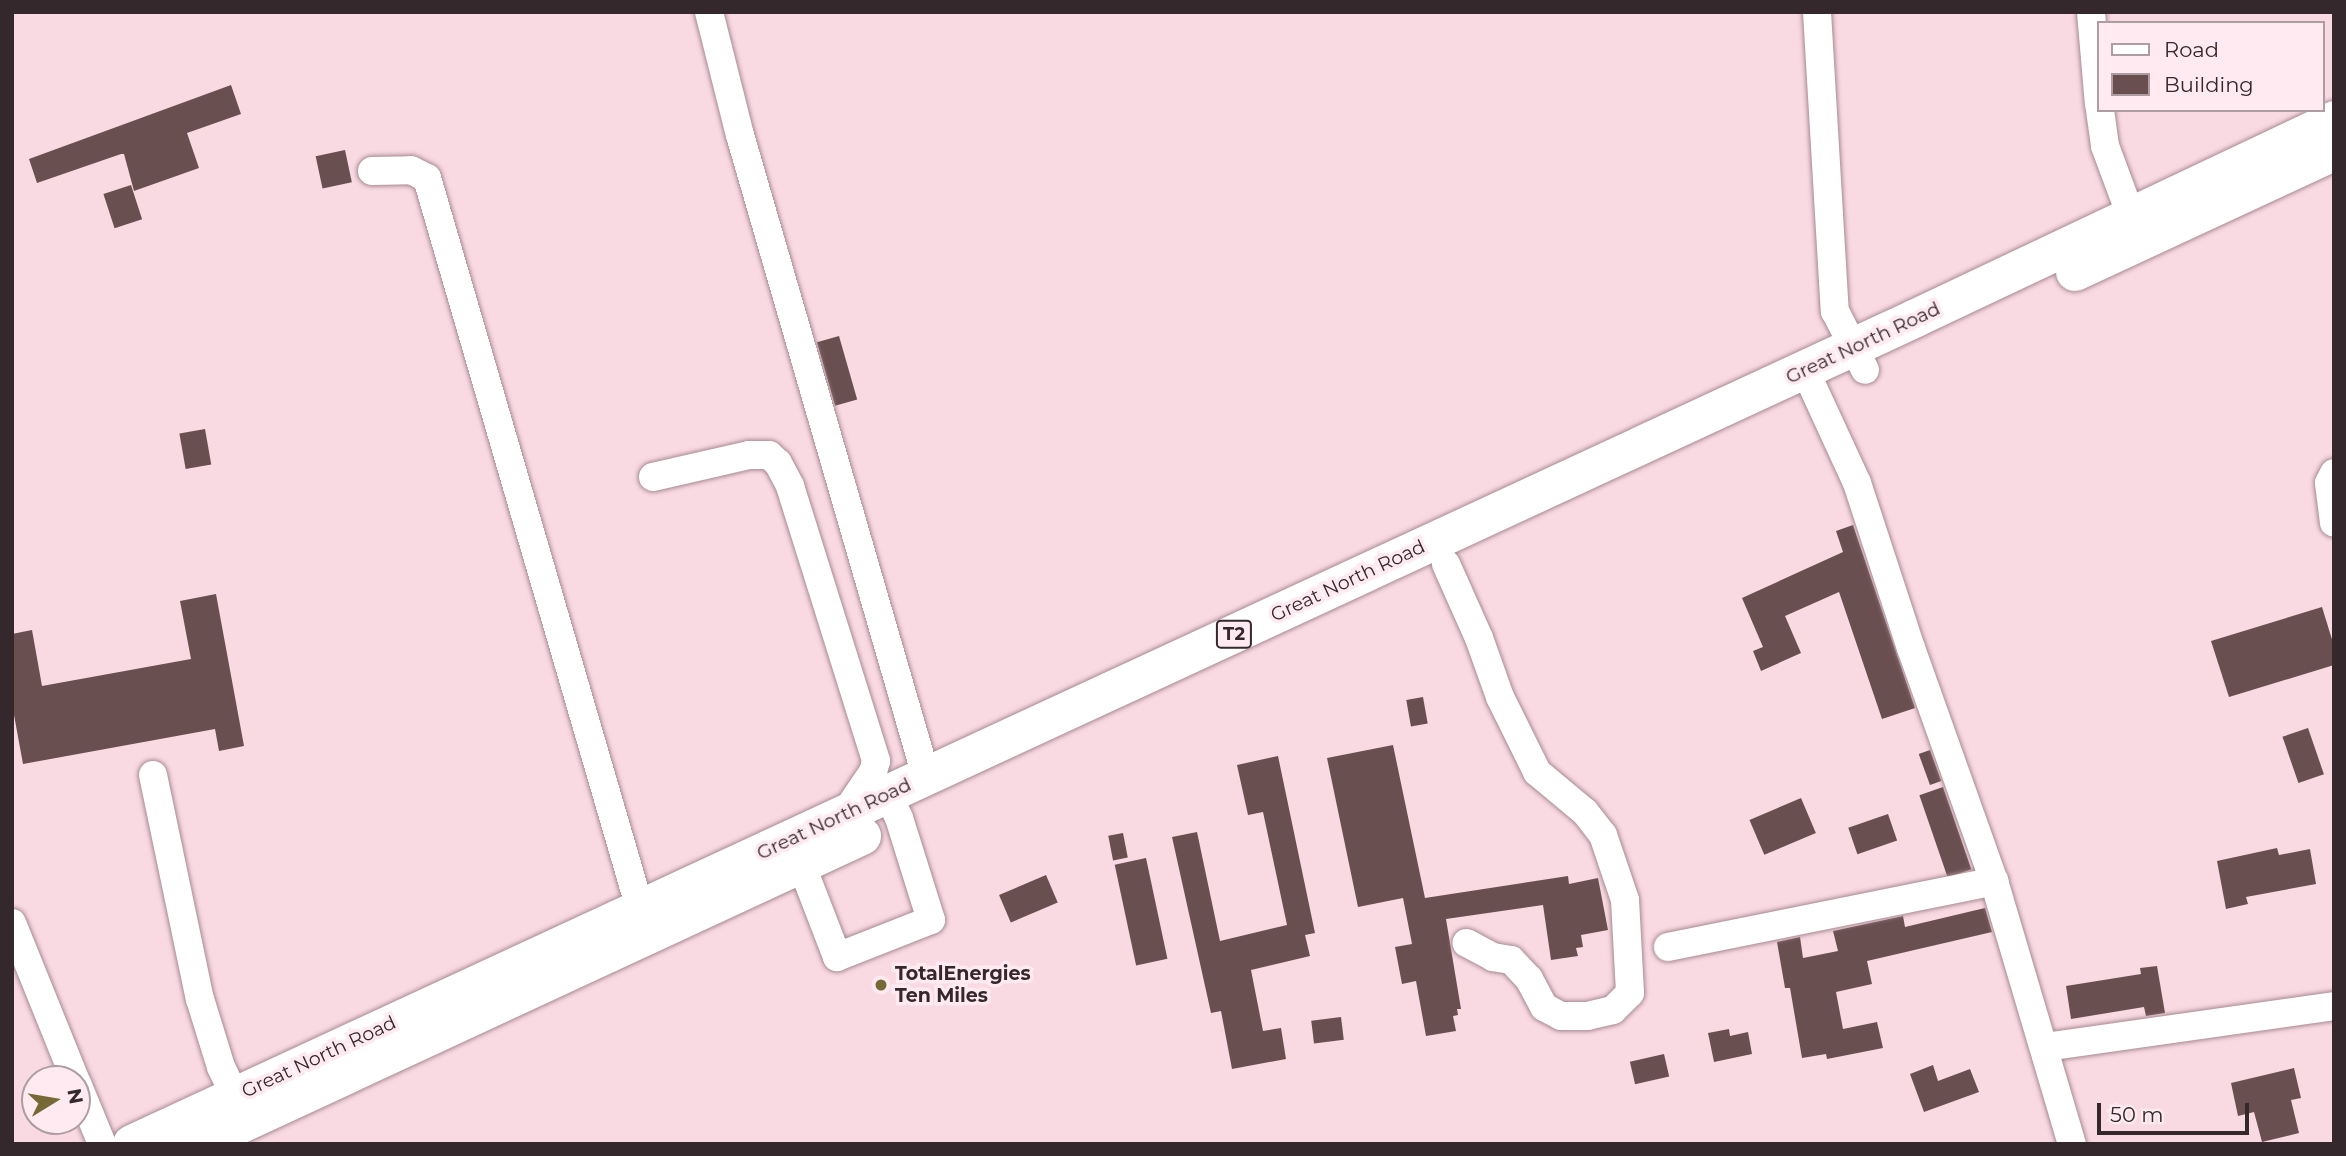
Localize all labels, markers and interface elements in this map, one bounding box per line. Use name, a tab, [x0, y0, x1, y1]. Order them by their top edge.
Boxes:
legend	[2098, 21, 2325, 112]
text: Road	[2164, 37, 2219, 62]
text: Building	[2164, 72, 2254, 97]
street label: Great North Road	[1782, 297, 1944, 389]
street label: Great North Road	[1267, 535, 1429, 627]
road number: T2	[1215, 620, 1253, 648]
street label: Great North Road	[753, 773, 915, 865]
place label: TotalEnergies Ten Miles	[895, 963, 1031, 1007]
marker: TotalEnergies Ten Miles	[873, 977, 889, 993]
street label: Great North Road	[238, 1011, 400, 1103]
north arrow	[21, 1065, 91, 1135]
text: N	[62, 1087, 88, 1106]
scale bar	[2101, 1090, 2253, 1134]
text: 50 m	[2110, 1102, 2164, 1127]

